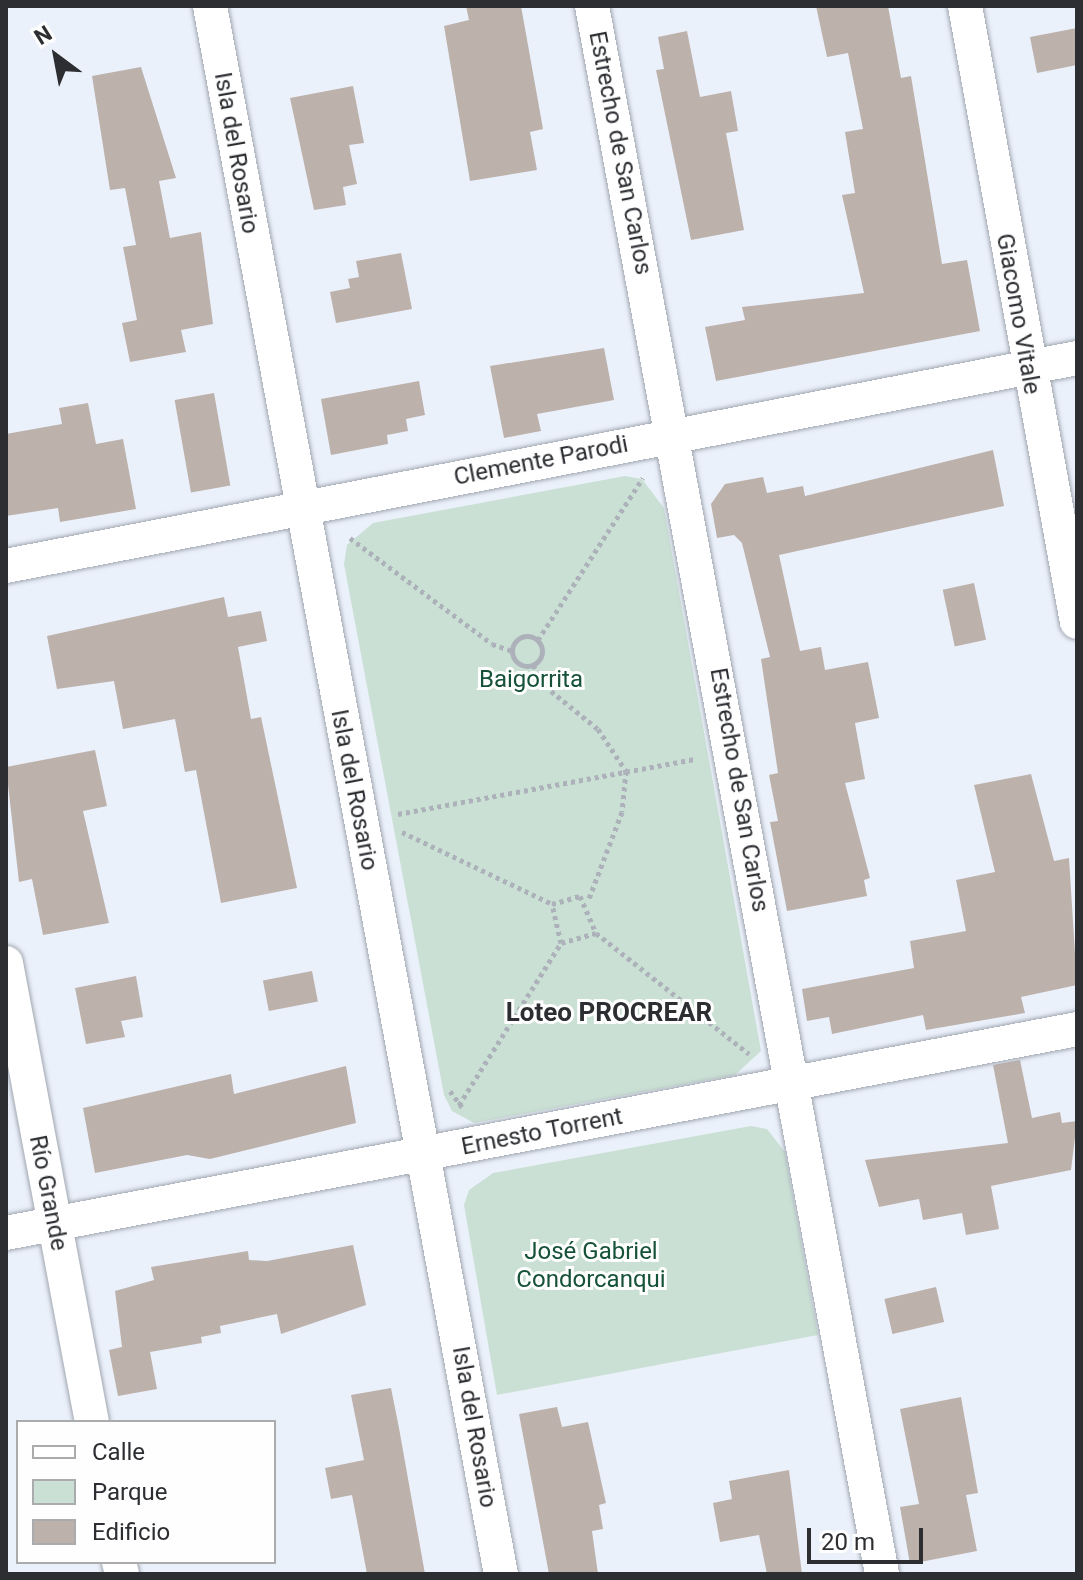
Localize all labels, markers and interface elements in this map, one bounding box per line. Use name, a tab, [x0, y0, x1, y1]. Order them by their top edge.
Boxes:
north arrow	[16, 16, 96, 96]
text: N	[30, 21, 56, 50]
street label: Estrecho de San Carlos	[582, 29, 658, 277]
street label: Isla del Rosario	[208, 70, 264, 236]
street label: Giacomo Vitale	[990, 231, 1046, 397]
street label: Clemente Parodi	[451, 430, 631, 492]
park label: Baigorrita	[479, 666, 583, 694]
street label: Estrecho de San Carlos	[703, 666, 775, 914]
street label: Isla del Rosario	[324, 707, 384, 873]
district label: Loteo PROCREAR	[506, 997, 712, 1029]
street label: Ernesto Torrent	[459, 1102, 625, 1162]
street label: Río Grande	[23, 1133, 73, 1253]
park label: José Gabriel Condorcanqui	[516, 1238, 666, 1294]
street label: Isla del Rosario	[446, 1344, 502, 1510]
legend	[16, 1420, 276, 1564]
text: Calle	[92, 1438, 145, 1466]
text: Parque	[92, 1478, 168, 1506]
scale bar	[811, 1512, 927, 1562]
text: Edificio	[92, 1518, 170, 1546]
text: 20 m	[821, 1528, 875, 1556]

